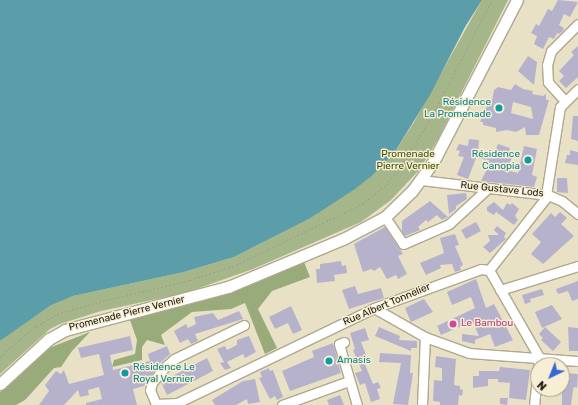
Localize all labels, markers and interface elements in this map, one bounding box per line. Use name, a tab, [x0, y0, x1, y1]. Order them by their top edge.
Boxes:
place label: Résidence La Promenade	[424, 96, 491, 120]
marker: Résidence La Promenade	[494, 103, 504, 113]
park label: Promenade Pierre Vernier	[376, 148, 440, 172]
place label: Résidence Canopia	[472, 148, 520, 172]
marker: Résidence Canopia	[523, 155, 533, 165]
street label: Rue Gustave Lods	[460, 180, 544, 200]
street label: Rue Albert Tonnelier	[341, 281, 433, 329]
street label: Promenade Pierre Vernier	[68, 294, 186, 334]
place label: Le Bambou	[461, 318, 513, 330]
marker: Le Bambou	[448, 319, 458, 329]
place label: Amasis	[337, 355, 371, 367]
marker: Amasis	[324, 356, 334, 366]
north arrow	[530, 357, 570, 397]
place label: Résidence Le Royal Vernier	[133, 361, 195, 384]
marker: Résidence Le Royal Vernier	[120, 368, 130, 378]
text: N	[535, 378, 549, 393]

